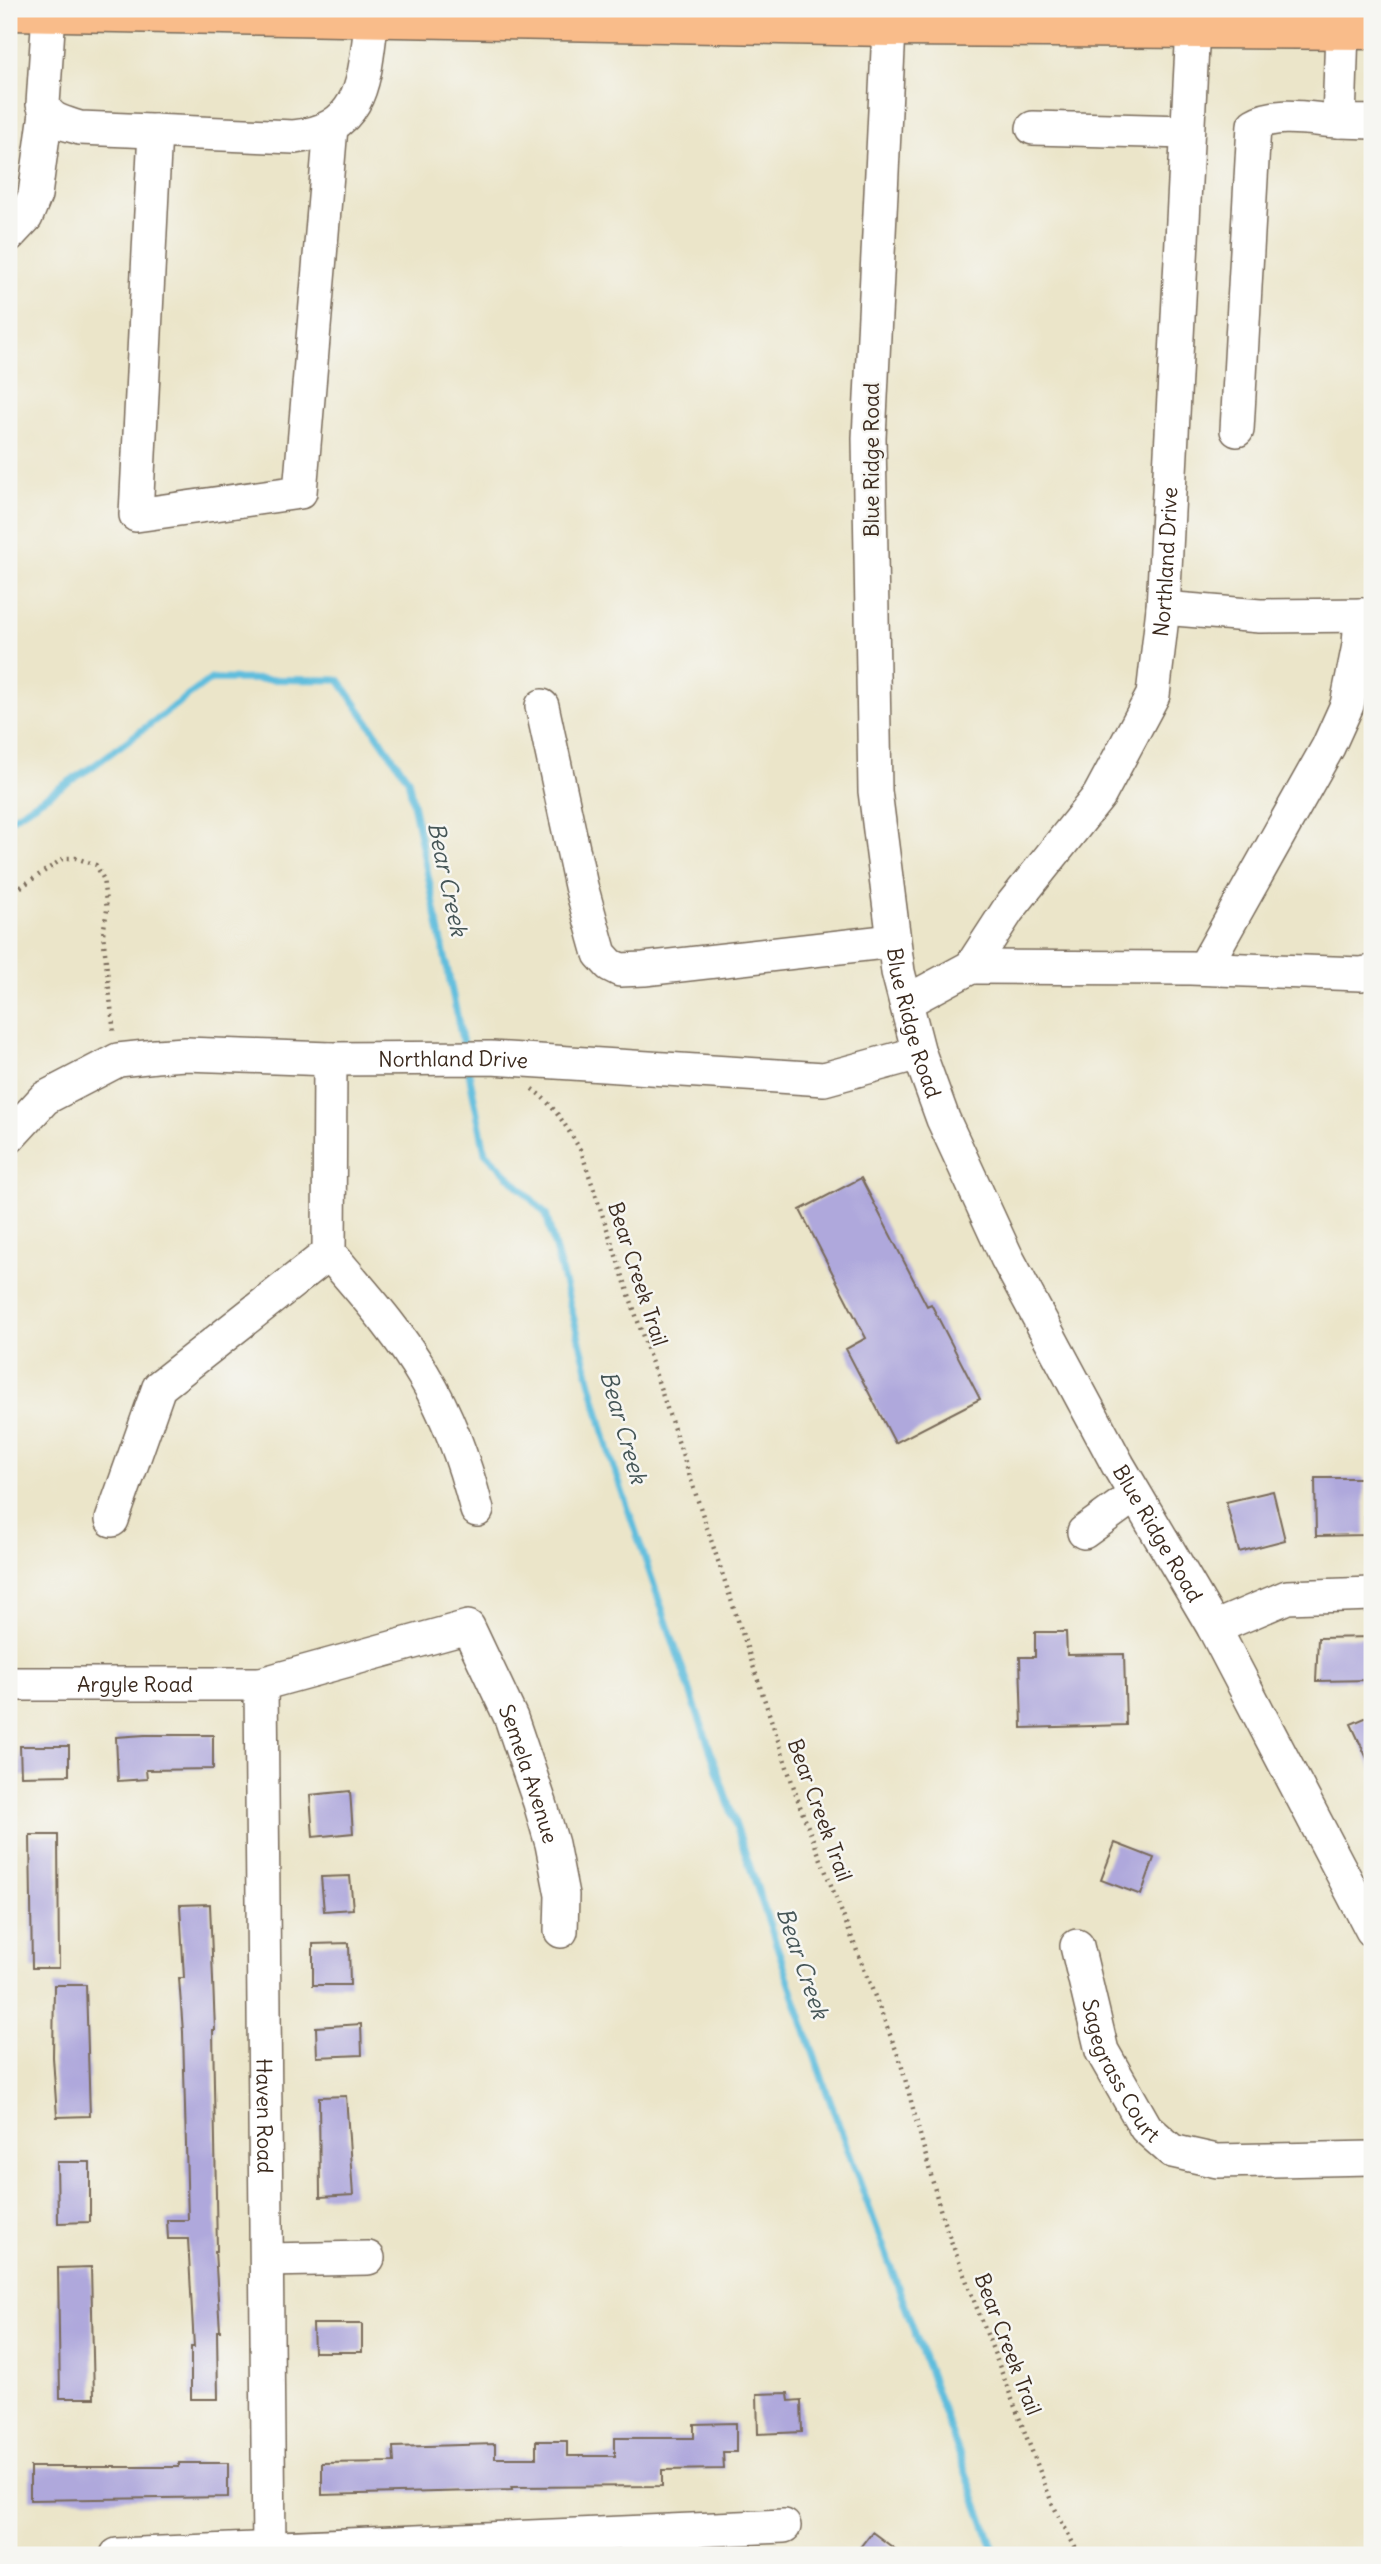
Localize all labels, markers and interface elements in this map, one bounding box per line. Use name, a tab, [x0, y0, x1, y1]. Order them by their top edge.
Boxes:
street label: Blue Ridge Road	[858, 383, 885, 537]
street label: Northland Drive	[1146, 486, 1183, 638]
water label: Bear Creek	[422, 819, 474, 940]
street label: Blue Ridge Road	[882, 946, 948, 1101]
street label: Northland Drive	[378, 1044, 529, 1074]
street label: Bear Creek Trail	[602, 1199, 674, 1349]
water label: Bear Creek	[594, 1367, 654, 1488]
street label: Blue Ridge Road	[1107, 1460, 1209, 1607]
street label: Argyle Road	[77, 1671, 193, 1698]
street label: Semela Avenue	[493, 1700, 565, 1846]
street label: Bear Creek Trail	[782, 1735, 858, 1885]
water label: Bear Creek	[770, 1904, 836, 2024]
street label: Sagegrass Court	[1077, 1996, 1166, 2148]
street label: Haven Road	[251, 2058, 279, 2174]
street label: Bear Creek Trail	[969, 2269, 1047, 2419]

